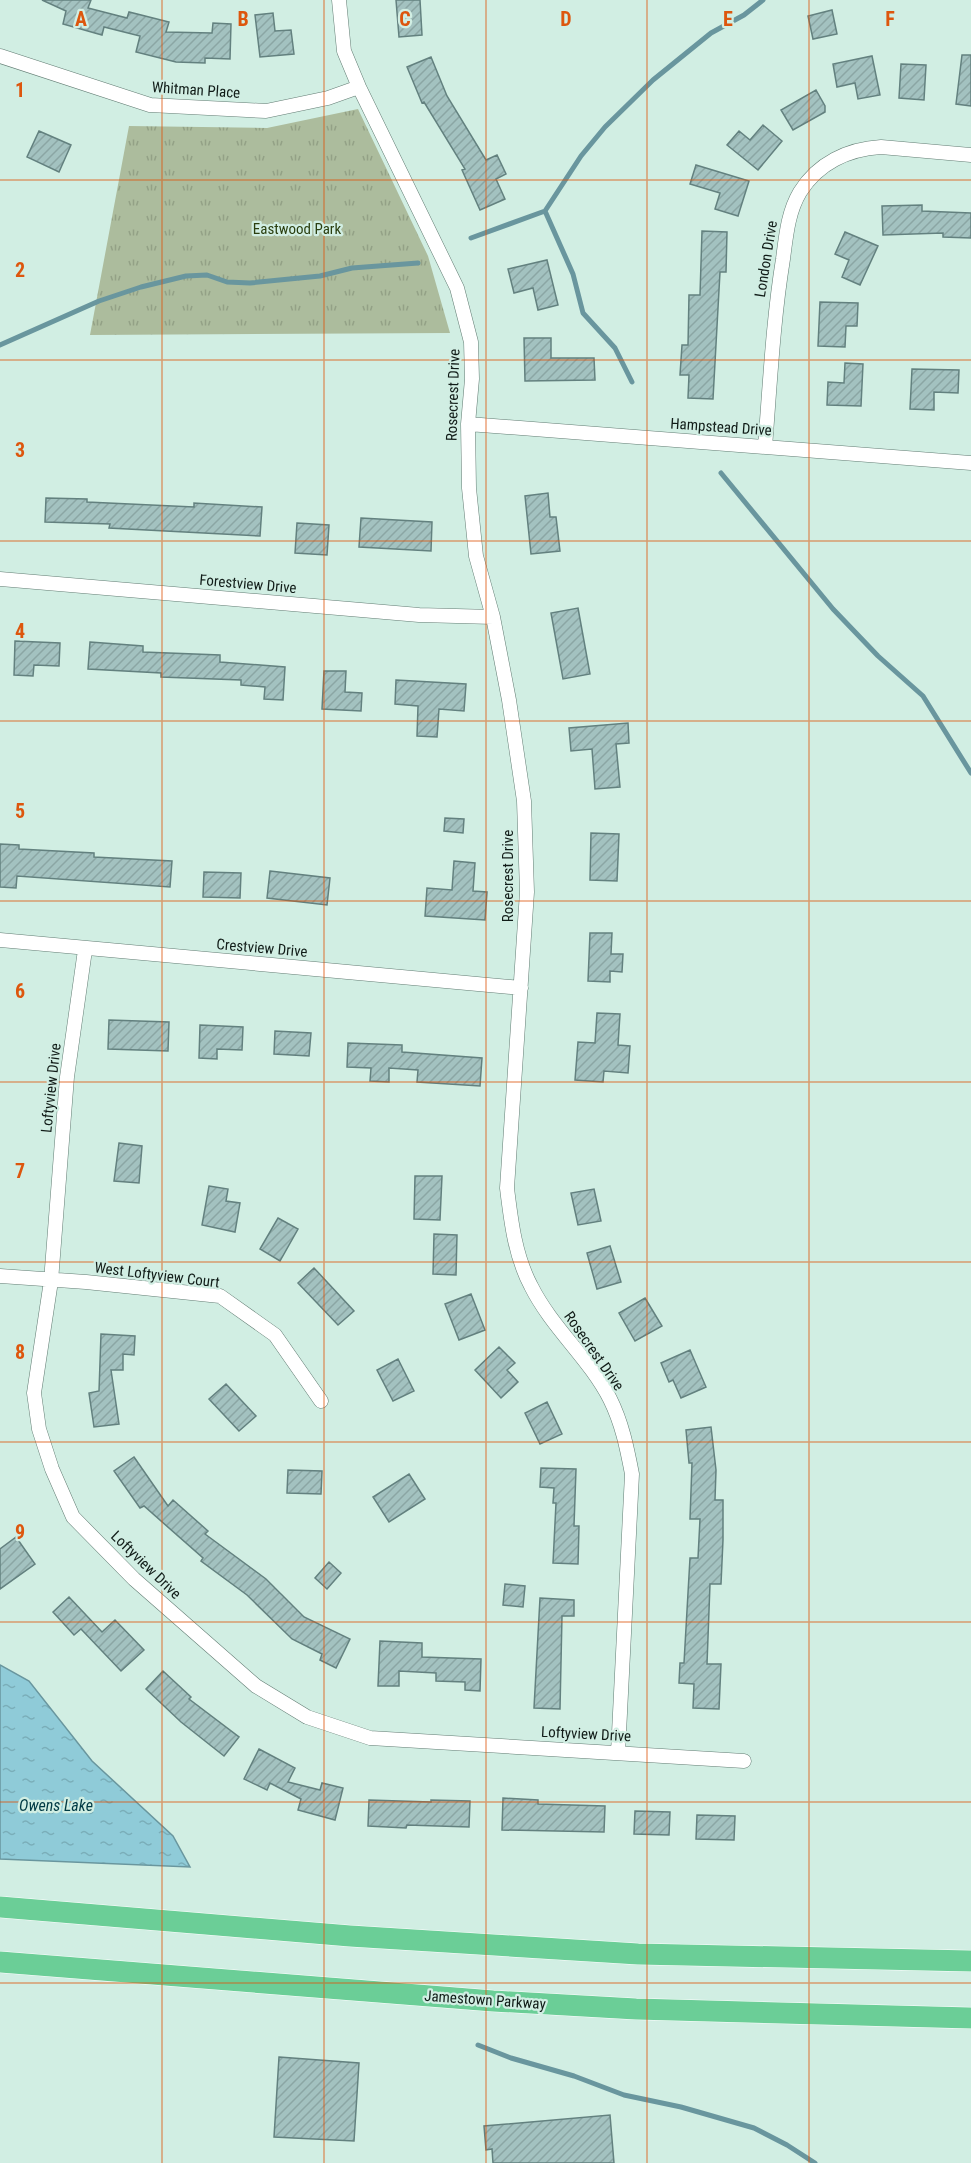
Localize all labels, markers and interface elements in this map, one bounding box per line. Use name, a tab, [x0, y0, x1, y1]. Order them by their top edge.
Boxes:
text: A	[75, 7, 87, 31]
text: B	[237, 7, 249, 31]
text: C	[399, 7, 411, 31]
text: D	[560, 7, 572, 31]
text: E	[723, 7, 733, 31]
text: F	[885, 7, 895, 31]
text: 1	[15, 78, 25, 102]
street label: Whitman Place	[151, 78, 241, 102]
street label: London Drive	[751, 219, 781, 299]
park label: Eastwood Park	[253, 220, 341, 238]
text: 2	[15, 258, 25, 282]
street label: Rosecrest Drive	[442, 349, 464, 441]
street label: Hampstead Drive	[670, 414, 772, 440]
text: 3	[15, 438, 25, 462]
street label: Forestview Drive	[199, 571, 297, 597]
text: 4	[15, 619, 25, 643]
text: 5	[15, 799, 25, 823]
street label: Rosecrest Drive	[499, 830, 517, 922]
street label: Crestview Drive	[216, 935, 308, 961]
text: 6	[15, 979, 25, 1003]
street label: Loftyview Drive	[37, 1042, 65, 1134]
text: 7	[15, 1159, 25, 1183]
street label: West Loftyview Court	[93, 1258, 221, 1292]
street label: Rosecrest Drive	[560, 1308, 628, 1394]
text: 8	[15, 1340, 25, 1364]
text: 9	[15, 1520, 25, 1544]
street label: Loftyview Drive	[107, 1527, 185, 1603]
street label: Loftyview Drive	[541, 1723, 631, 1745]
water label: Owens Lake	[19, 1796, 93, 1815]
street label: Jamestown Parkway	[424, 1987, 546, 2013]

